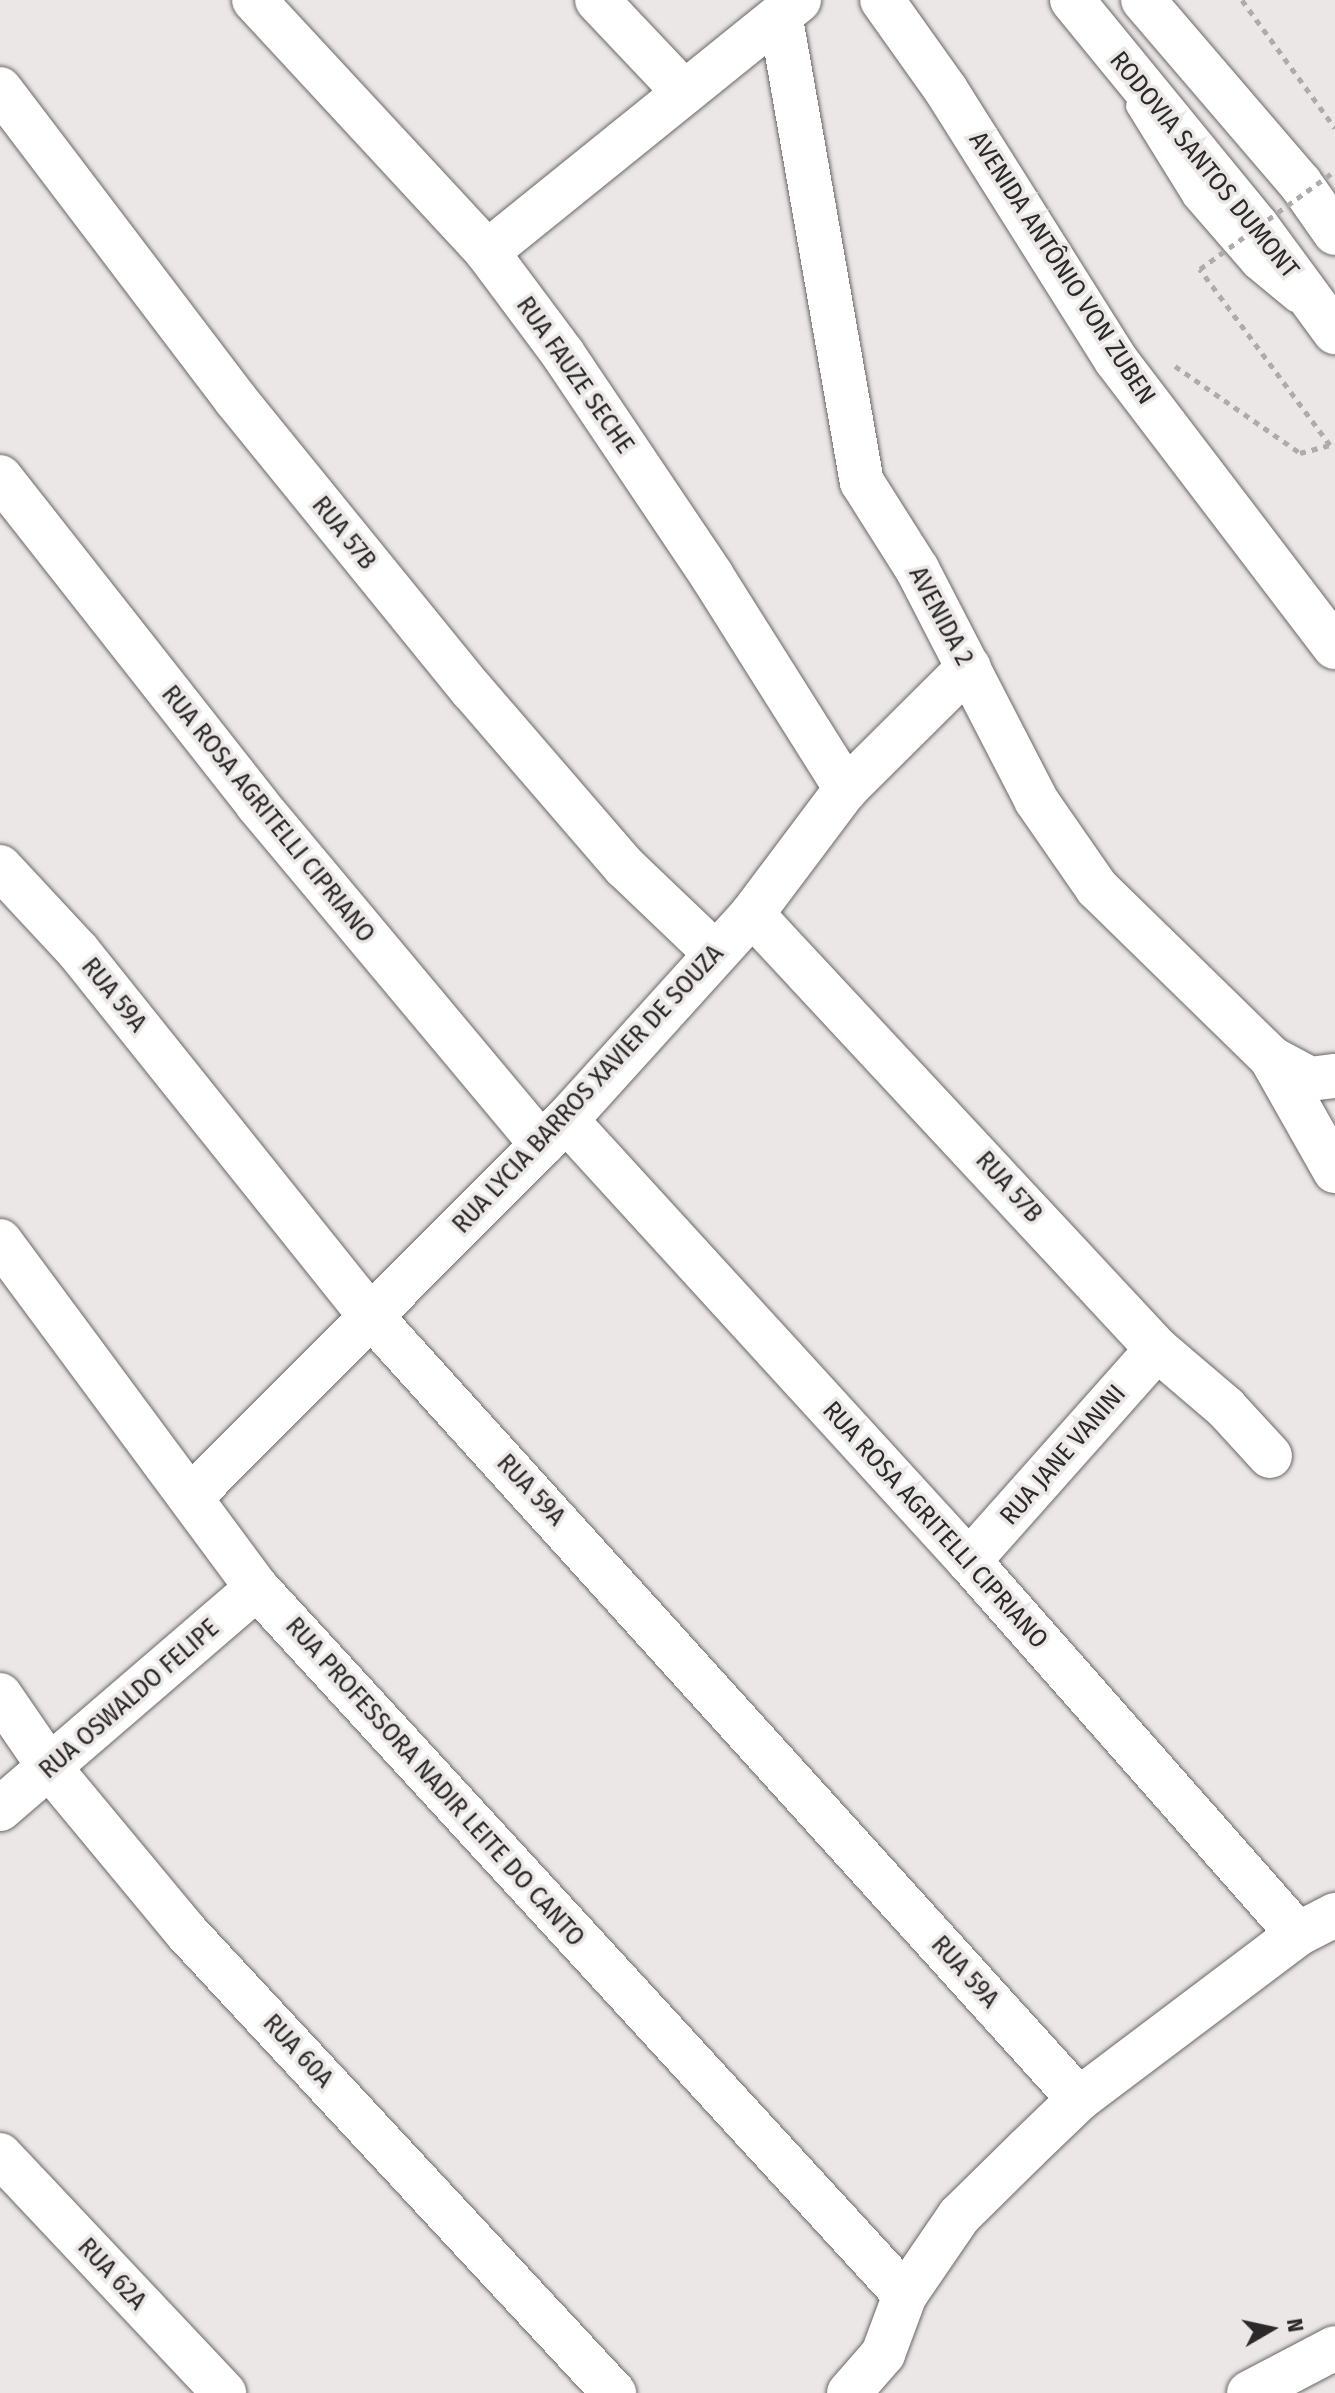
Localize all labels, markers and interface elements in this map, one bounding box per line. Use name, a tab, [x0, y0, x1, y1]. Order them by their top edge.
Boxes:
street label: RODOVIA SANTOS DUMONT	[1103, 45, 1305, 285]
street label: AVENIDA ANTÔNIO VON ZUBEN	[962, 126, 1162, 410]
street label: RUA FAUZE SECHE	[509, 291, 641, 459]
street label: RUA 57B	[305, 490, 383, 576]
street label: AVENIDA 2	[902, 561, 980, 671]
street label: RUA ROSA AGRITELLI CIPRIANO	[155, 679, 381, 949]
street label: RUA LYCIA BARROS XAVIER DE SOUZA	[446, 938, 730, 1240]
street label: RUA 59A	[75, 952, 153, 1038]
street label: RUA 57B	[969, 1145, 1049, 1229]
street label: RUA JANE VANINI	[994, 1379, 1132, 1531]
street label: RUA ROSA AGRITELLI CIPRIANO	[816, 1395, 1054, 1655]
street label: RUA 59A	[490, 1448, 572, 1532]
street label: RUA PROFESSORA NADIR LEITE DO CANTO	[279, 1611, 591, 1953]
street label: RUA OSWALDO FELIPE	[33, 1613, 225, 1785]
street label: RUA 59A	[925, 1929, 1005, 2015]
street label: RUA 60A	[256, 2008, 340, 2094]
street label: RUA 62A	[71, 2232, 153, 2316]
north arrow	[1231, 2289, 1311, 2369]
text: N	[1281, 2317, 1310, 2334]

